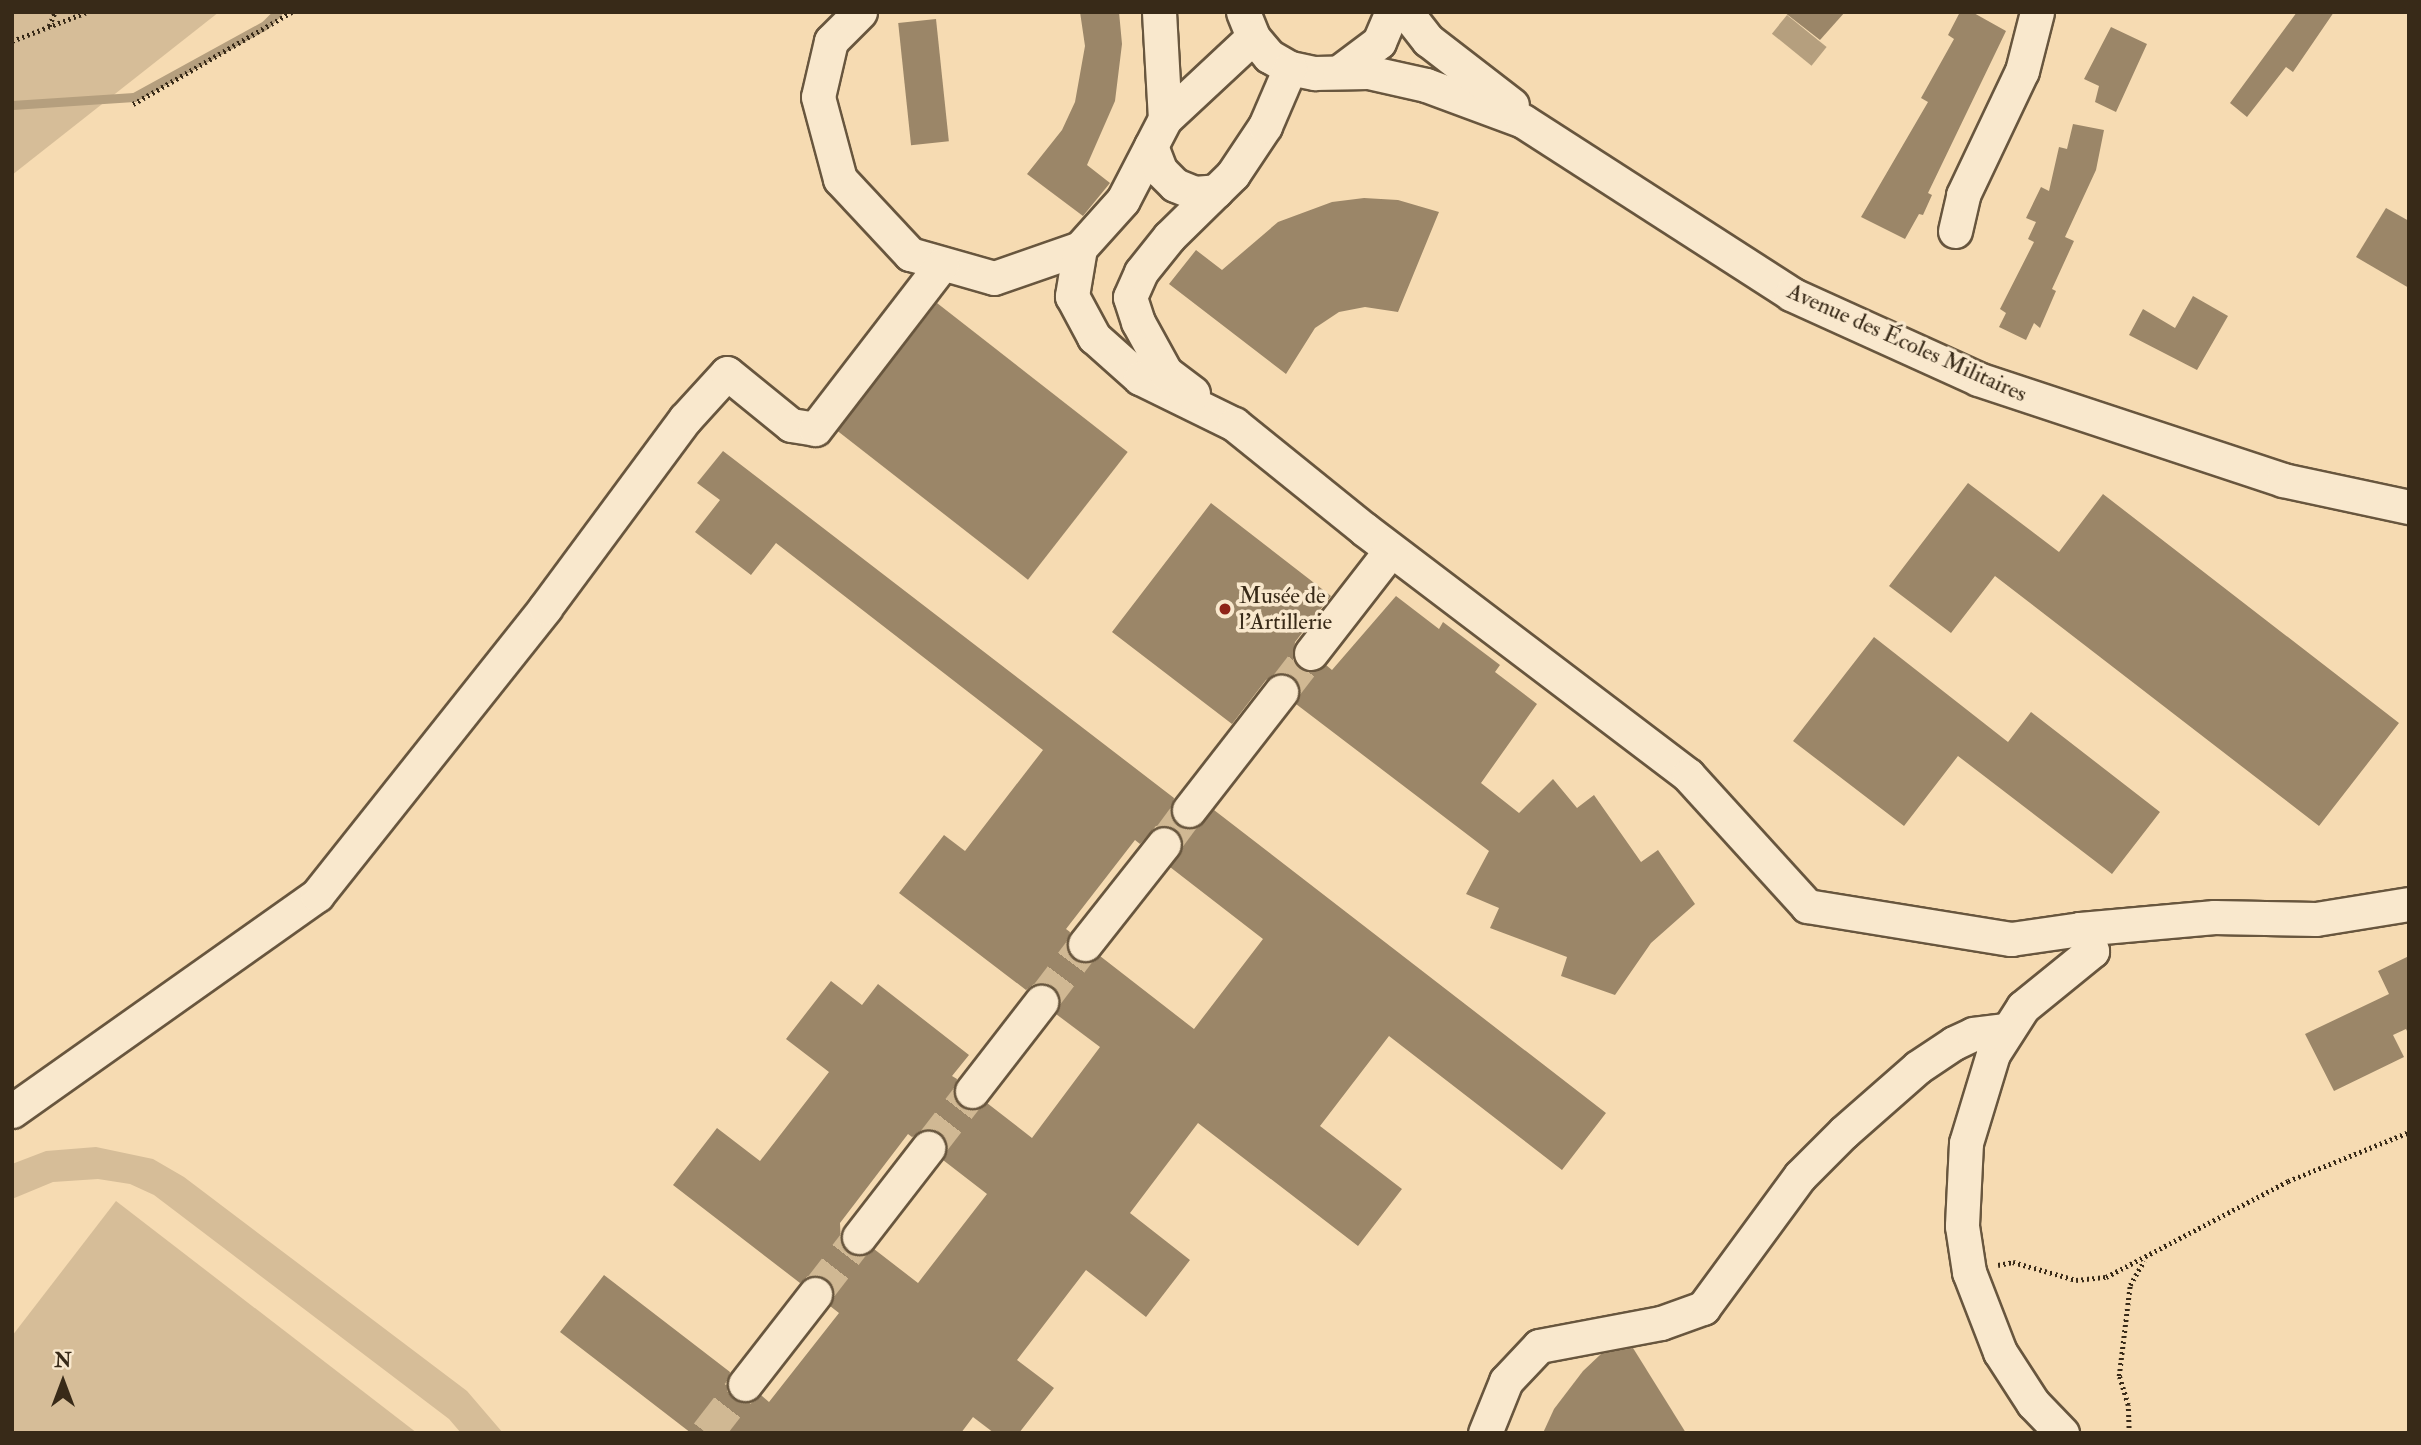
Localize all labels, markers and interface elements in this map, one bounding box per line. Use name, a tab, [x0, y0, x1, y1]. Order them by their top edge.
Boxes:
street label: Avenue des Écoles Militaires	[1783, 278, 2031, 408]
place label: Musée de l'Artillerie	[1239, 582, 1332, 636]
marker: Musée de l'Artillerie	[1217, 601, 1233, 617]
north arrow	[28, 1347, 98, 1417]
text: N	[54, 1349, 72, 1373]

